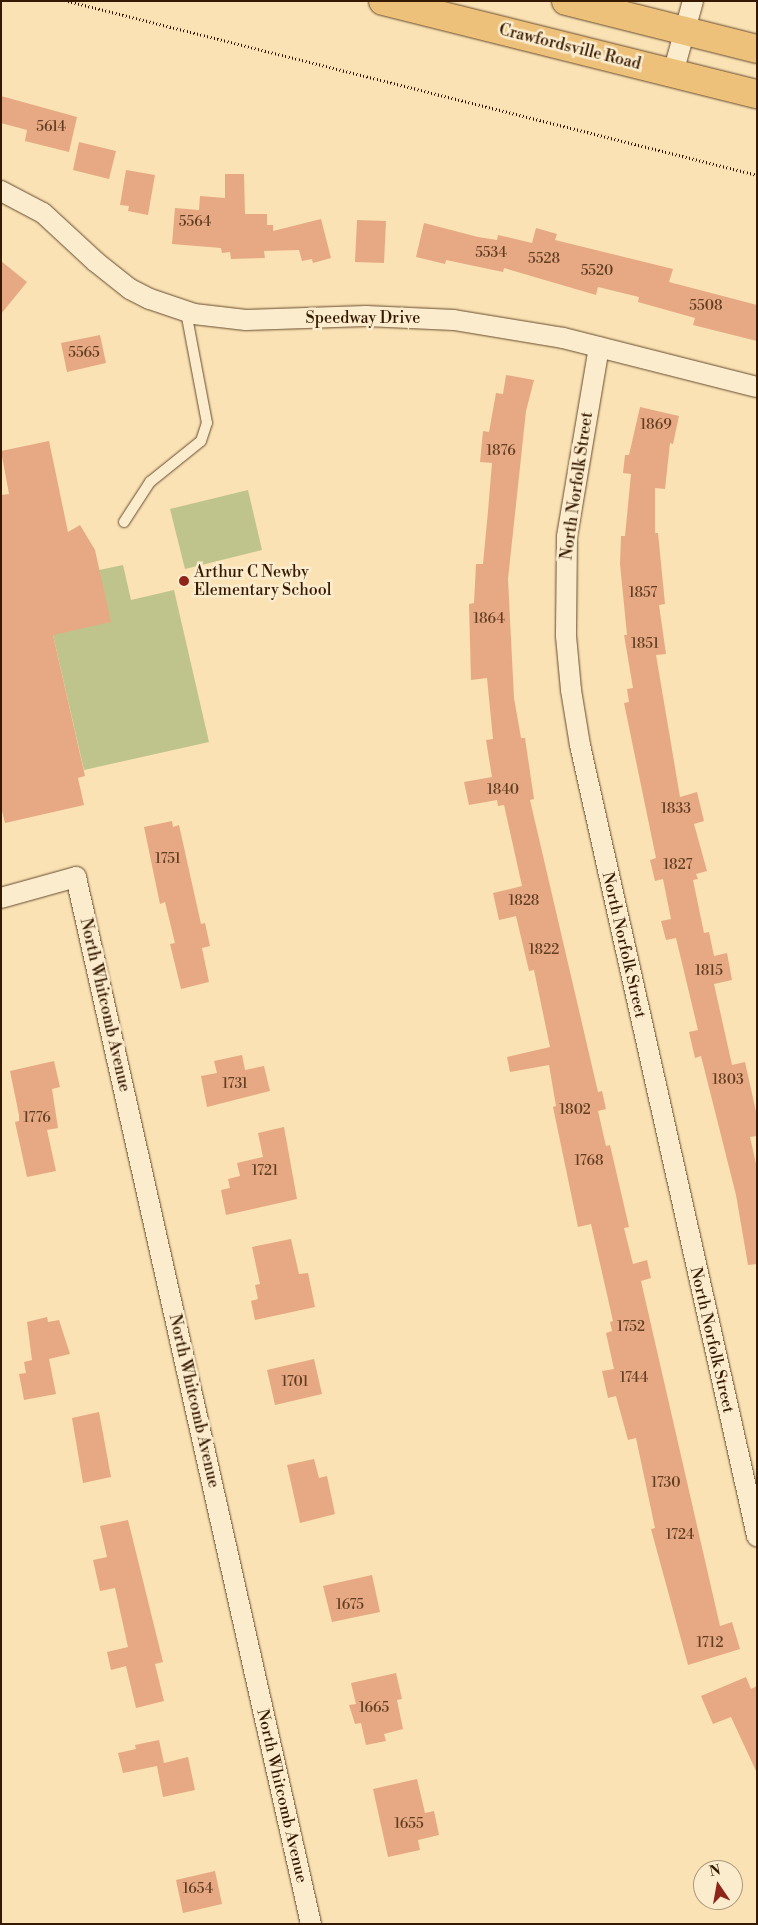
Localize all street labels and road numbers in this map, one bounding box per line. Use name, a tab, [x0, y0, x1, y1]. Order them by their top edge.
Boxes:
street label: Crawfordsville Road	[497, 20, 643, 74]
street label: Speedway Drive	[306, 308, 420, 328]
street label: North Norfolk Street	[557, 411, 597, 561]
street label: North Norfolk Street	[598, 870, 650, 1020]
street label: North Whitcomb Avenue	[76, 916, 134, 1094]
street label: North Norfolk Street	[686, 1265, 738, 1415]
street label: North Whitcomb Avenue	[165, 1312, 223, 1490]
street label: North Whitcomb Avenue	[253, 1707, 311, 1885]

